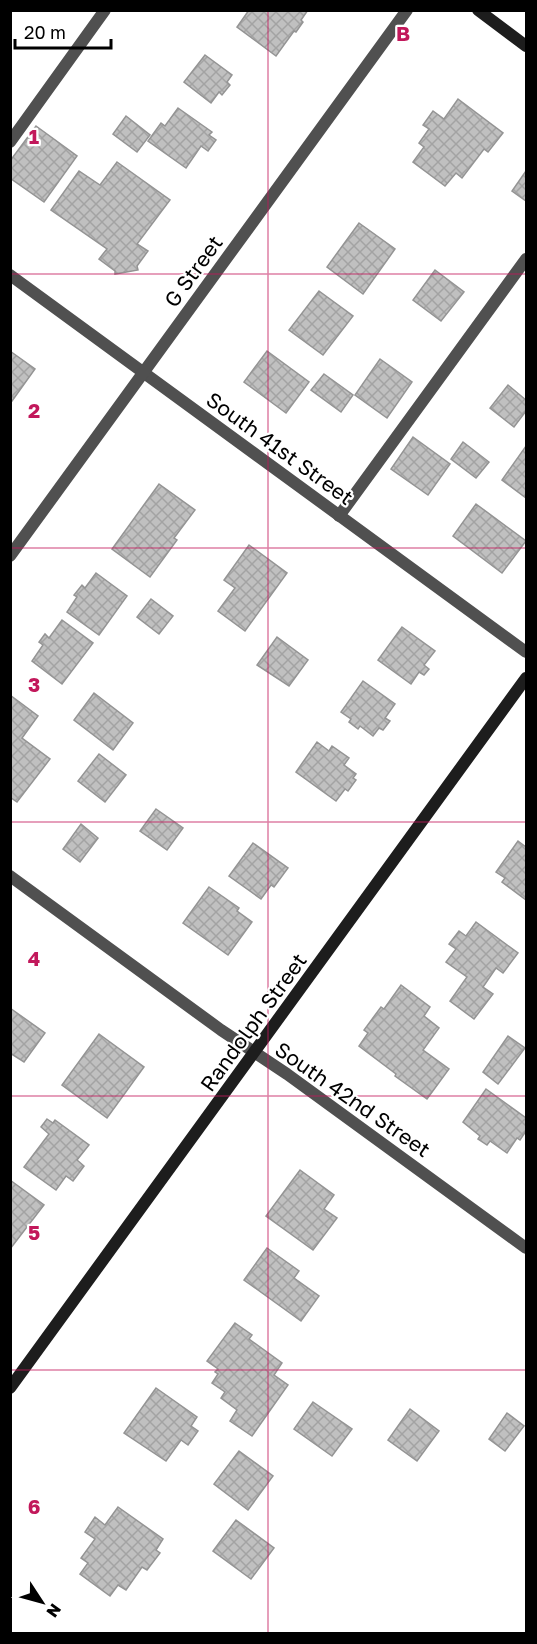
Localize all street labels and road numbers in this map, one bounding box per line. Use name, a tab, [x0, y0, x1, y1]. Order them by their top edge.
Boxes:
street label: G Street	[158, 230, 228, 312]
street label: South 41st Street	[201, 386, 359, 510]
street label: Randolph Street	[194, 948, 312, 1096]
street label: South 42nd Street	[270, 1036, 436, 1162]

